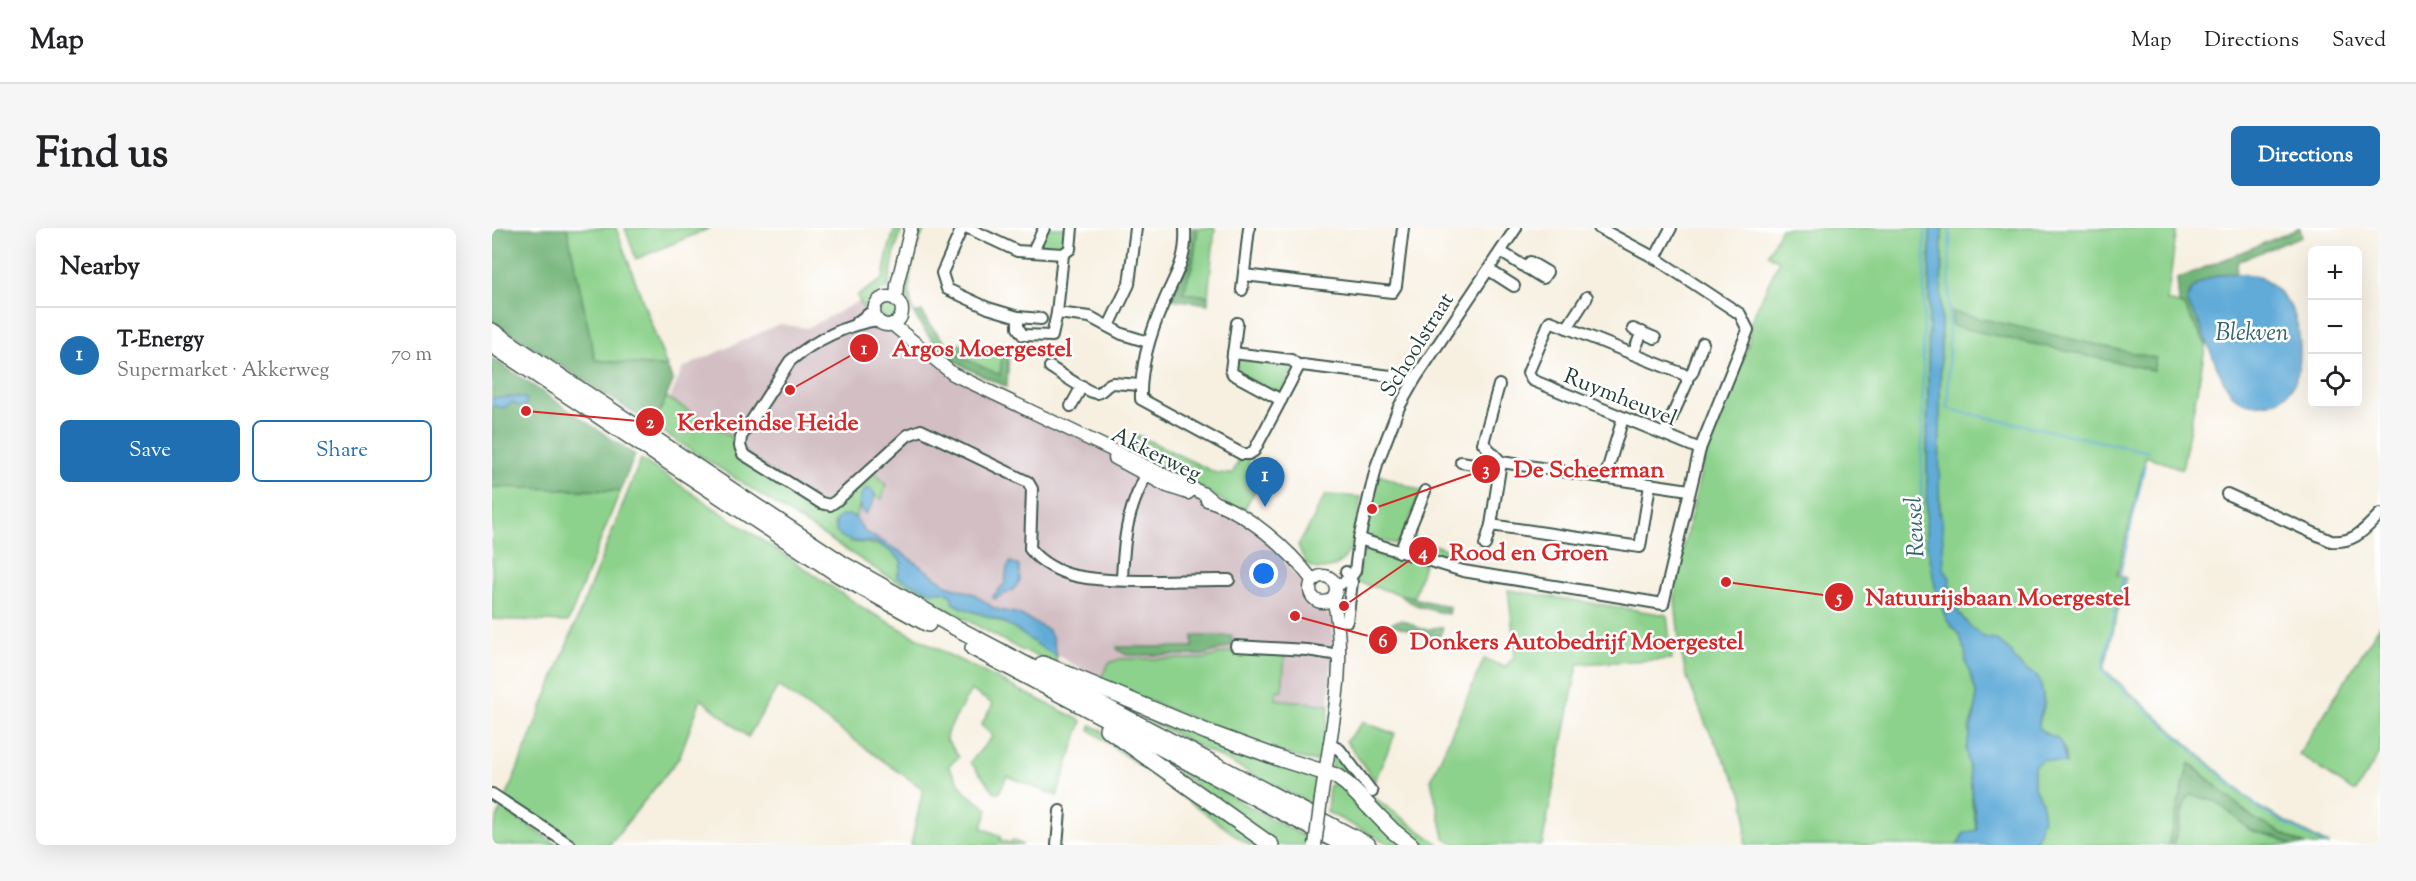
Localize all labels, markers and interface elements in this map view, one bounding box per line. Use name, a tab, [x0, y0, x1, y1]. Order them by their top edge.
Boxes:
text: Map	[30, 21, 84, 61]
text: Map	[2131, 26, 2171, 56]
text: Directions	[2204, 26, 2299, 56]
text: Saved	[2332, 26, 2386, 56]
text: Find us	[36, 126, 168, 186]
button: Directions	[2231, 126, 2380, 186]
map controls	[2308, 246, 2362, 408]
button: +	[2308, 246, 2362, 300]
text: Nearby	[60, 249, 140, 286]
street label: Schoolstraat	[1374, 287, 1464, 404]
button: −	[2308, 300, 2362, 354]
water label: Blekven	[2215, 317, 2289, 351]
text: T-Energy	[117, 325, 204, 357]
callout: Argos Moergestel	[849, 327, 1084, 369]
text: Argos Moergestel	[892, 333, 1073, 367]
text: 1	[861, 337, 868, 363]
text: 1	[76, 341, 83, 370]
text: 70 m	[391, 341, 432, 370]
button: locate	[2308, 354, 2362, 408]
text: Supermarket · Akkerweg	[117, 357, 329, 386]
street label: Ruymheuvel	[1558, 362, 1681, 436]
callout: Kerkeindse Heide	[635, 401, 870, 443]
text: Kerkeindse Heide	[677, 407, 859, 441]
text: 2	[646, 411, 655, 437]
button: Save	[60, 420, 240, 482]
button: Share	[252, 420, 432, 482]
street label: Akkerweg	[1105, 420, 1206, 491]
callout: De Scheerman	[1471, 448, 1676, 490]
text: De Scheerman	[1514, 454, 1665, 488]
pin: 1	[1246, 458, 1284, 507]
text: 3	[1482, 458, 1490, 484]
water label: Reusel	[1897, 496, 1935, 558]
callout: Rood en Groen	[1408, 530, 1621, 572]
text: Rood en Groen	[1449, 537, 1609, 571]
text: 4	[1417, 541, 1428, 567]
your location	[1249, 559, 1278, 588]
callout: Natuurijsbaan Moergestel	[1824, 576, 2143, 618]
text: Natuurijsbaan Moergestel	[1865, 582, 2131, 616]
text: 5	[1834, 586, 1843, 612]
callout: Donkers Autobedrijf Moergestel	[1368, 619, 1756, 661]
text: Donkers Autobedrijf Moergestel	[1410, 626, 1744, 660]
text: 6	[1379, 630, 1388, 656]

